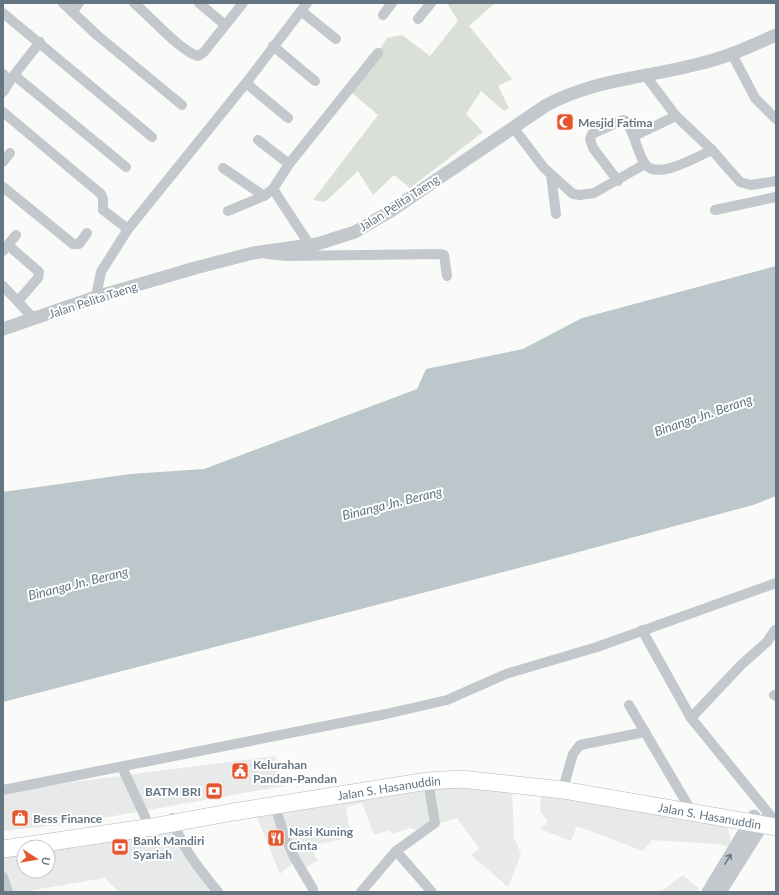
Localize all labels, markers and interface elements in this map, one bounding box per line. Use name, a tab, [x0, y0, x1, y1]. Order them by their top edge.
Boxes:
mosque icon: Mesjid Fatima	[555, 112, 575, 132]
place label: Mesjid Fatima	[578, 115, 653, 130]
street label: Jalan Pelita Taeng	[356, 172, 442, 234]
street label: Jalan Pelita Taeng	[47, 279, 139, 321]
water label: Binanga Jn. Berang	[652, 391, 755, 439]
water label: Binanga Jn. Berang	[340, 483, 444, 523]
water label: Binanga Jn. Berang	[26, 563, 130, 603]
place label: Kelurahan Pandan-Pandan	[253, 757, 337, 786]
public building icon: Kelurahan Pandan-Pandan	[230, 761, 250, 781]
street label: Jalan S. Hasanuddin	[336, 773, 441, 803]
bank icon: BATM BRI	[204, 781, 224, 801]
place label: BATM BRI	[145, 784, 201, 799]
street label: Jalan S. Hasanuddin	[657, 799, 762, 832]
shop icon: Bess Finance	[10, 808, 30, 828]
place label: Bess Finance	[33, 811, 103, 826]
place label: Nasi Kuning Cinta	[289, 824, 354, 853]
restaurant icon: Nasi Kuning Cinta	[266, 828, 286, 848]
place label: Bank Mandiri Syariah	[133, 833, 204, 862]
bank icon: Bank Mandiri Syariah	[110, 837, 130, 857]
north arrow	[16, 839, 56, 879]
one-way arrow	[725, 853, 733, 865]
text: U	[39, 856, 53, 867]

